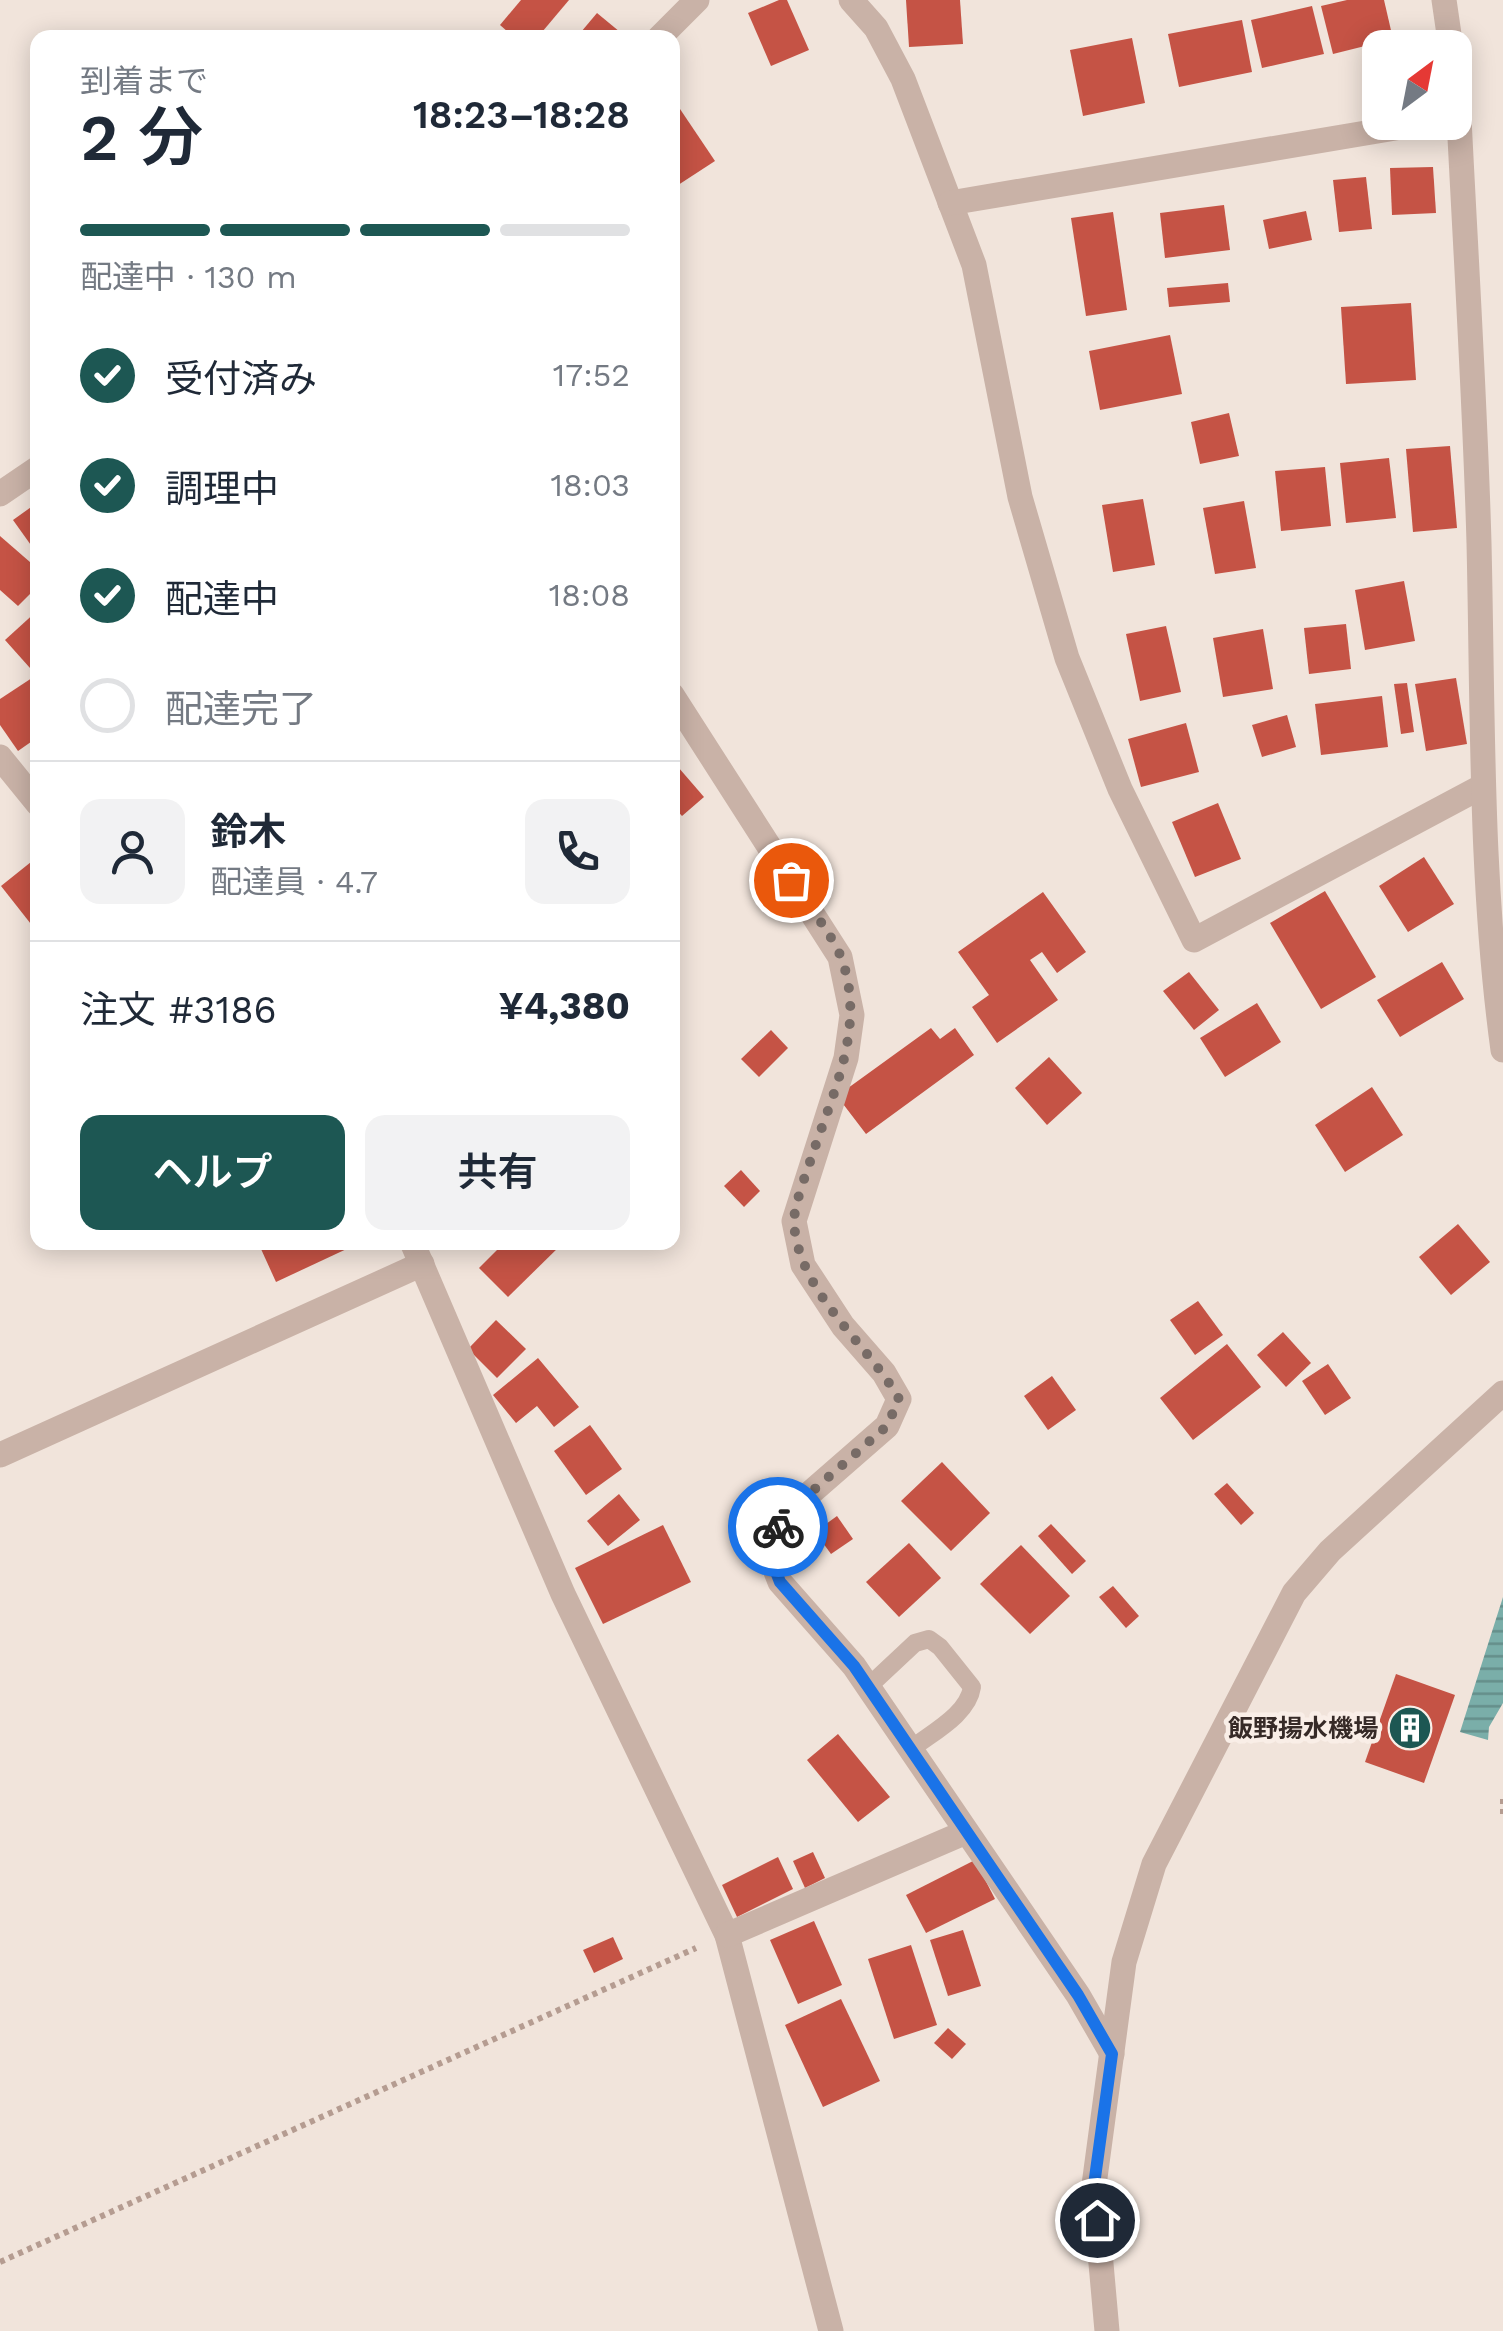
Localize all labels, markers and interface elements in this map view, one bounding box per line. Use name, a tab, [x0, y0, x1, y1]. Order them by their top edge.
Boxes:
north arrow	[1362, 30, 1472, 140]
map controls	[1362, 30, 1472, 140]
text: 到着まで	[80, 62, 208, 100]
text: 18:23–18:28	[413, 93, 630, 137]
text: 2 分	[80, 100, 203, 176]
text: 配達中 · 130 m	[80, 258, 297, 296]
icon: check	[80, 348, 135, 403]
text: 17:52	[553, 356, 630, 394]
text: 受付済み	[165, 357, 317, 401]
icon: check	[80, 458, 135, 513]
text: 18:03	[550, 466, 630, 504]
text: 調理中	[165, 467, 279, 511]
icon: check	[80, 568, 135, 623]
text: 18:08	[549, 576, 630, 614]
text: 配達中	[165, 577, 279, 621]
text: 配達完了	[165, 687, 317, 731]
button: person	[80, 799, 185, 904]
button: phone	[525, 799, 630, 904]
text: 鈴木	[210, 810, 286, 854]
pin	[749, 838, 834, 923]
icon: bag	[764, 853, 819, 908]
text: 配達員 · 4.7	[210, 863, 378, 901]
text: ¥4,380	[498, 984, 630, 1028]
text: 注文 #3186	[80, 988, 277, 1032]
button: ヘルプ	[80, 1115, 345, 1230]
button: 共有	[365, 1115, 630, 1230]
courier	[728, 1477, 828, 1577]
icon: bike	[751, 1500, 806, 1555]
building icon: 飯野揚水機場	[1387, 1705, 1433, 1751]
place label: 飯野揚水機場	[1228, 1714, 1378, 1743]
pin	[1055, 2178, 1140, 2263]
icon: home	[1070, 2193, 1125, 2248]

